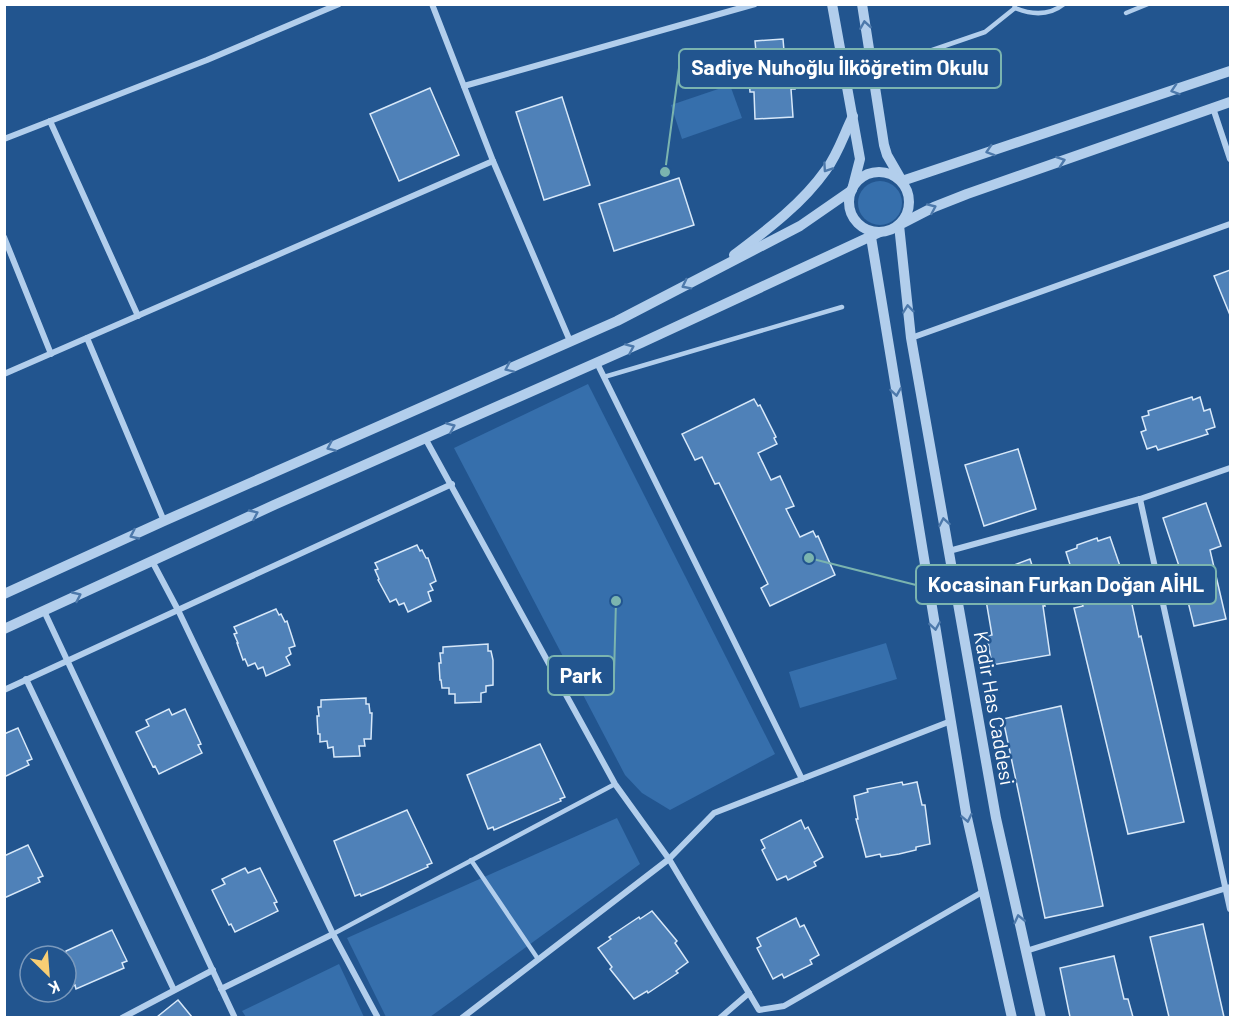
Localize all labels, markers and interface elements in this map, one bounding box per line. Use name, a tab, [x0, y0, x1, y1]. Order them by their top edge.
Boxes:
one-way arrow	[860, 21, 872, 30]
callout: Sadiye Nuhoğlu İlköğretim Okulu	[679, 49, 1001, 88]
text: Sadiye Nuhoğlu İlköğretim Okulu	[691, 54, 989, 79]
one-way arrow	[1170, 82, 1181, 95]
one-way arrow	[985, 144, 996, 157]
one-way arrow	[1056, 155, 1066, 168]
one-way arrow	[823, 162, 834, 173]
one-way arrow	[926, 204, 937, 216]
one-way arrow	[681, 278, 692, 290]
one-way arrow	[902, 304, 915, 313]
one-way arrow	[623, 343, 634, 355]
one-way arrow	[505, 361, 516, 373]
one-way arrow	[890, 388, 902, 397]
one-way arrow	[445, 422, 456, 434]
one-way arrow	[326, 440, 337, 452]
one-way arrow	[247, 510, 258, 522]
one-way arrow	[938, 517, 951, 527]
one-way arrow	[129, 527, 140, 539]
callout: Kocasinan Furkan Doğan AİHL	[916, 565, 1216, 604]
text: Kocasinan Furkan Doğan AİHL	[928, 571, 1204, 596]
one-way arrow	[70, 591, 81, 603]
one-way arrow	[928, 621, 941, 631]
street label: Kadir Has Caddesi	[970, 629, 1020, 787]
callout: Park	[548, 656, 614, 695]
text: Park	[560, 662, 602, 687]
one-way arrow	[960, 813, 973, 823]
one-way arrow	[1013, 915, 1026, 925]
north arrow	[18, 944, 78, 1004]
text: K	[46, 977, 63, 999]

